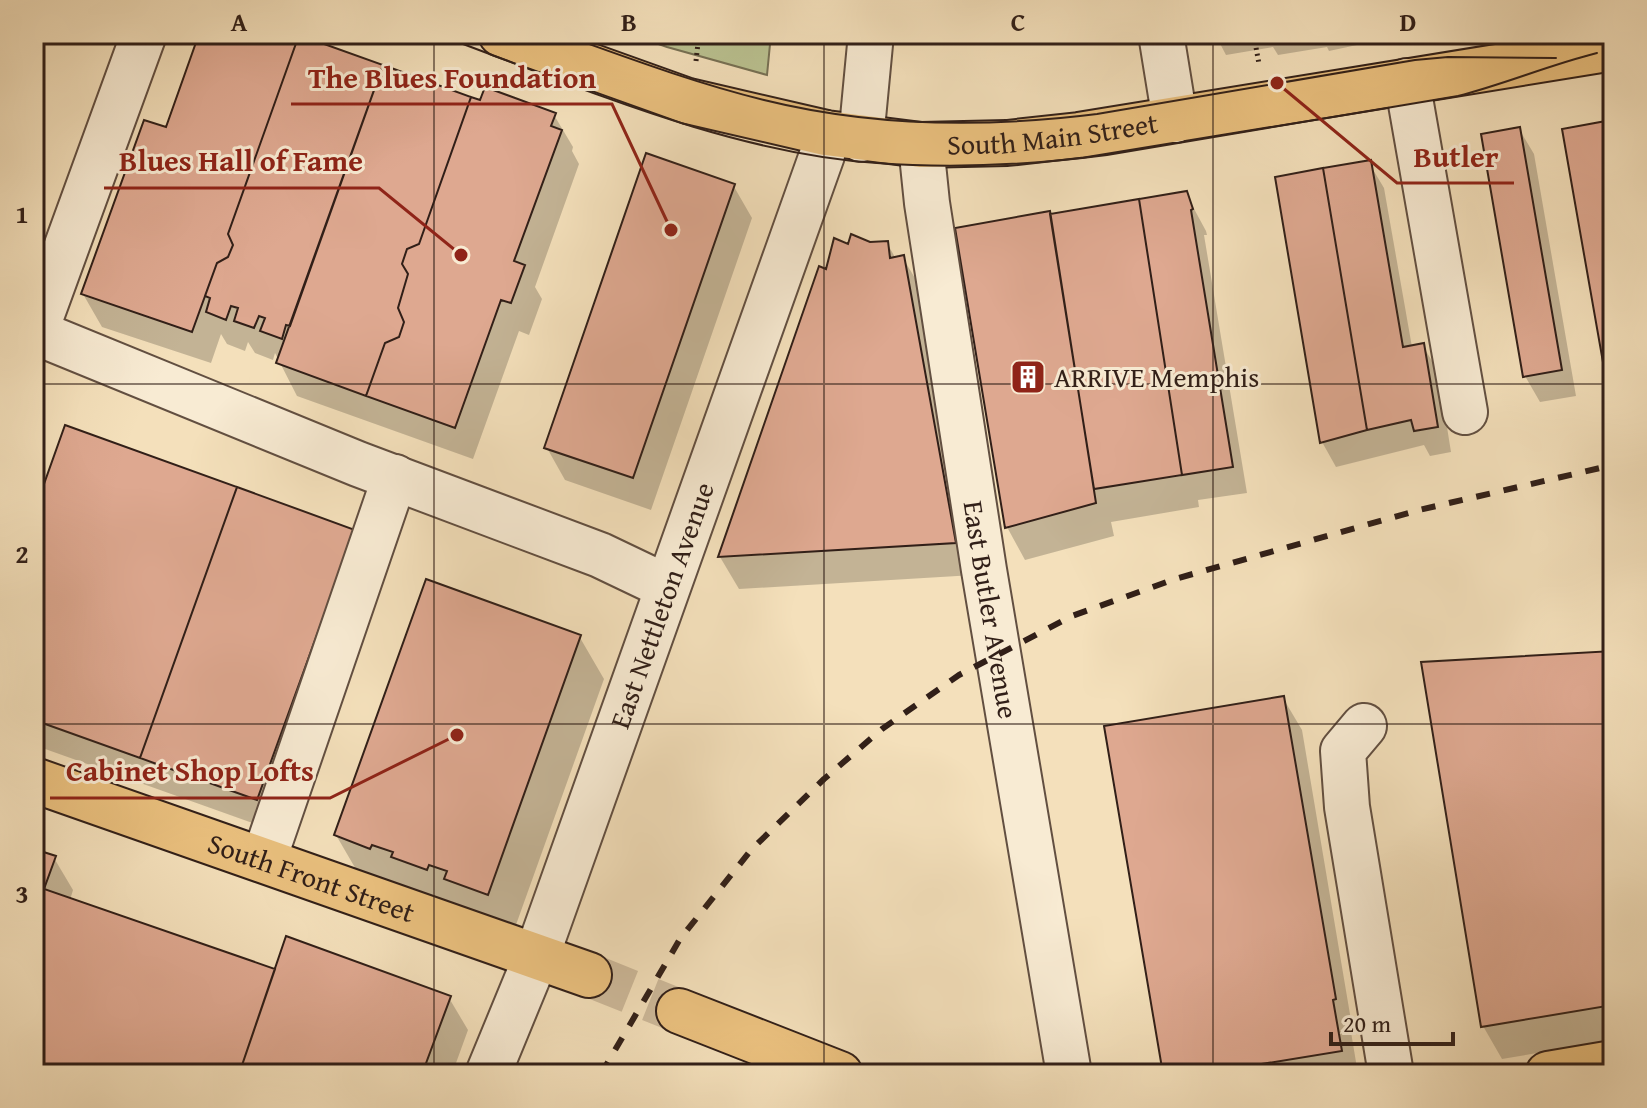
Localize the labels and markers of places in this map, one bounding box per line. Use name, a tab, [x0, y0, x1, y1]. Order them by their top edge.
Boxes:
callout: The Blues Foundation	[291, 50, 612, 104]
callout: Butler	[1397, 129, 1514, 183]
callout: Blues Hall of Fame	[104, 134, 379, 188]
place label: ARRIVE Memphis	[1054, 356, 1259, 397]
building icon: ARRIVE Memphis	[1009, 358, 1047, 396]
callout: Cabinet Shop Lofts	[50, 744, 330, 798]

